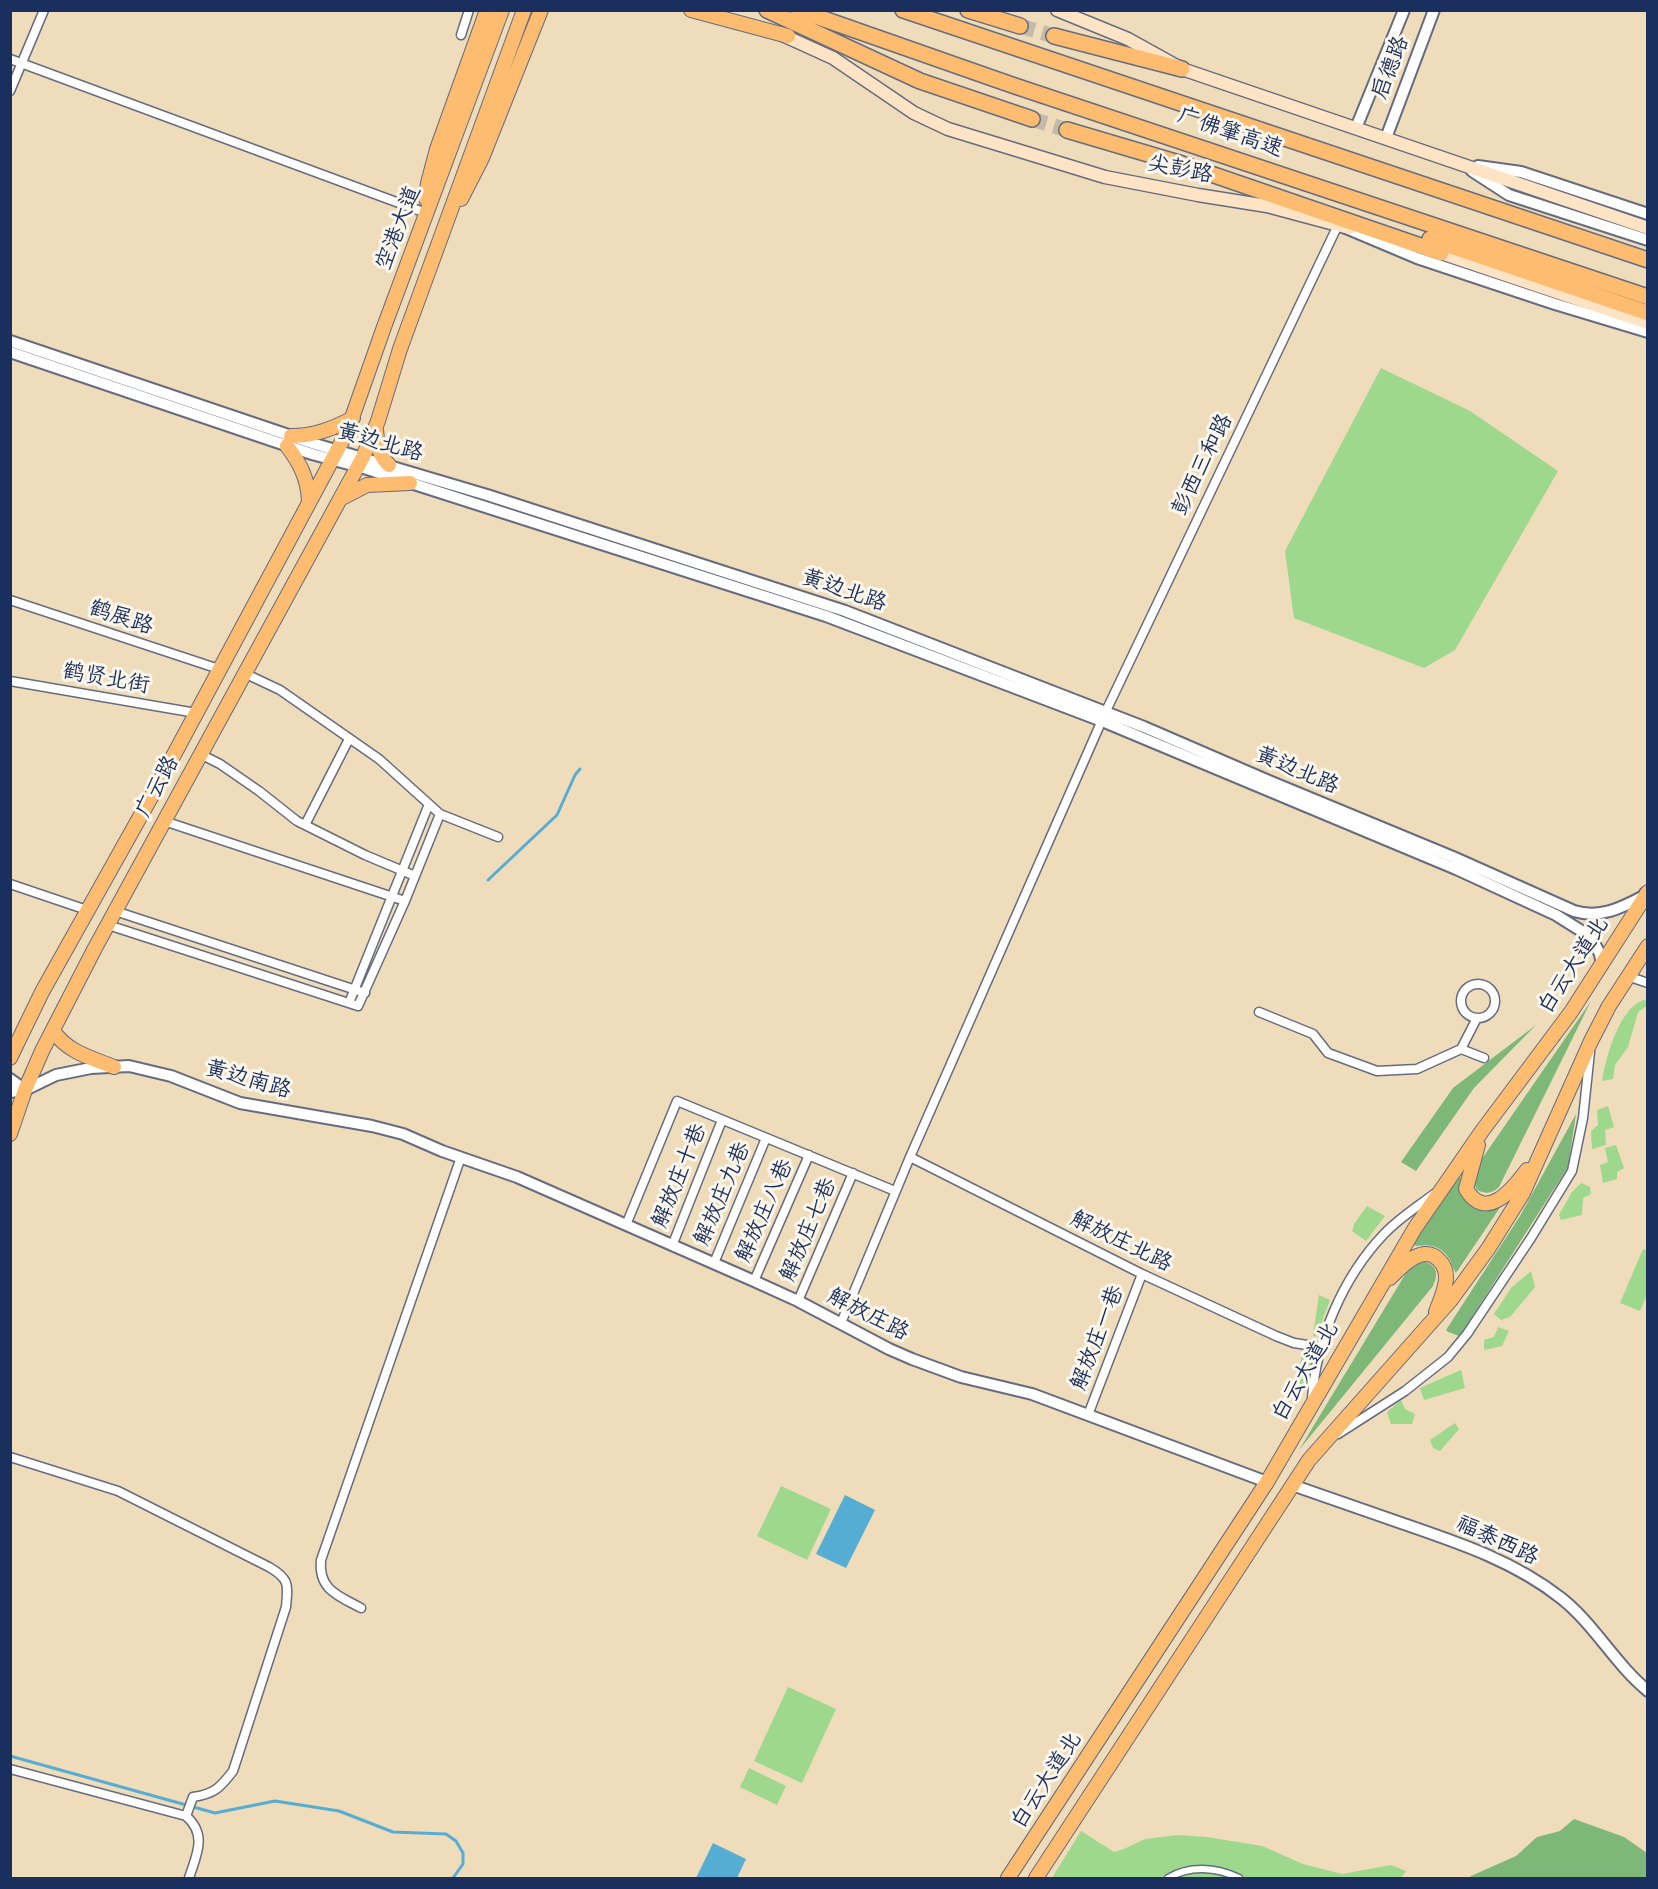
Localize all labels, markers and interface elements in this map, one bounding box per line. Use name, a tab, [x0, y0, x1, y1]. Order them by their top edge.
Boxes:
street label: 启德路	[1367, 32, 1415, 104]
street label: 广佛肇高速	[1174, 103, 1286, 163]
street label: 尖彭路	[1145, 151, 1215, 189]
street label: 空港大道	[371, 182, 427, 274]
street label: 彭西三和路	[1167, 410, 1239, 520]
street label: 黄边北路	[334, 418, 426, 468]
street label: 黄边北路	[798, 564, 890, 618]
street label: 鹤展路	[86, 595, 156, 641]
street label: 鹤贤北街	[60, 658, 152, 700]
street label: 黄边北路	[1251, 742, 1343, 800]
street label: 广云路	[131, 752, 185, 822]
street label: 白云大道北	[1533, 913, 1615, 1019]
street label: 黄边南路	[202, 1055, 294, 1105]
street label: 解放庄十巷	[647, 1120, 713, 1232]
street label: 解放庄九巷	[689, 1138, 757, 1250]
street label: 解放庄八巷	[731, 1155, 799, 1267]
street label: 解放庄七巷	[775, 1174, 843, 1286]
street label: 解放庄北路	[1066, 1206, 1176, 1278]
street label: 解放庄一巷	[1066, 1282, 1130, 1394]
street label: 解放庄路	[823, 1283, 913, 1347]
street label: 白云大道北	[1267, 1318, 1345, 1426]
street label: 福泰西路	[1452, 1510, 1542, 1572]
street label: 白云大道北	[1006, 1728, 1088, 1834]

